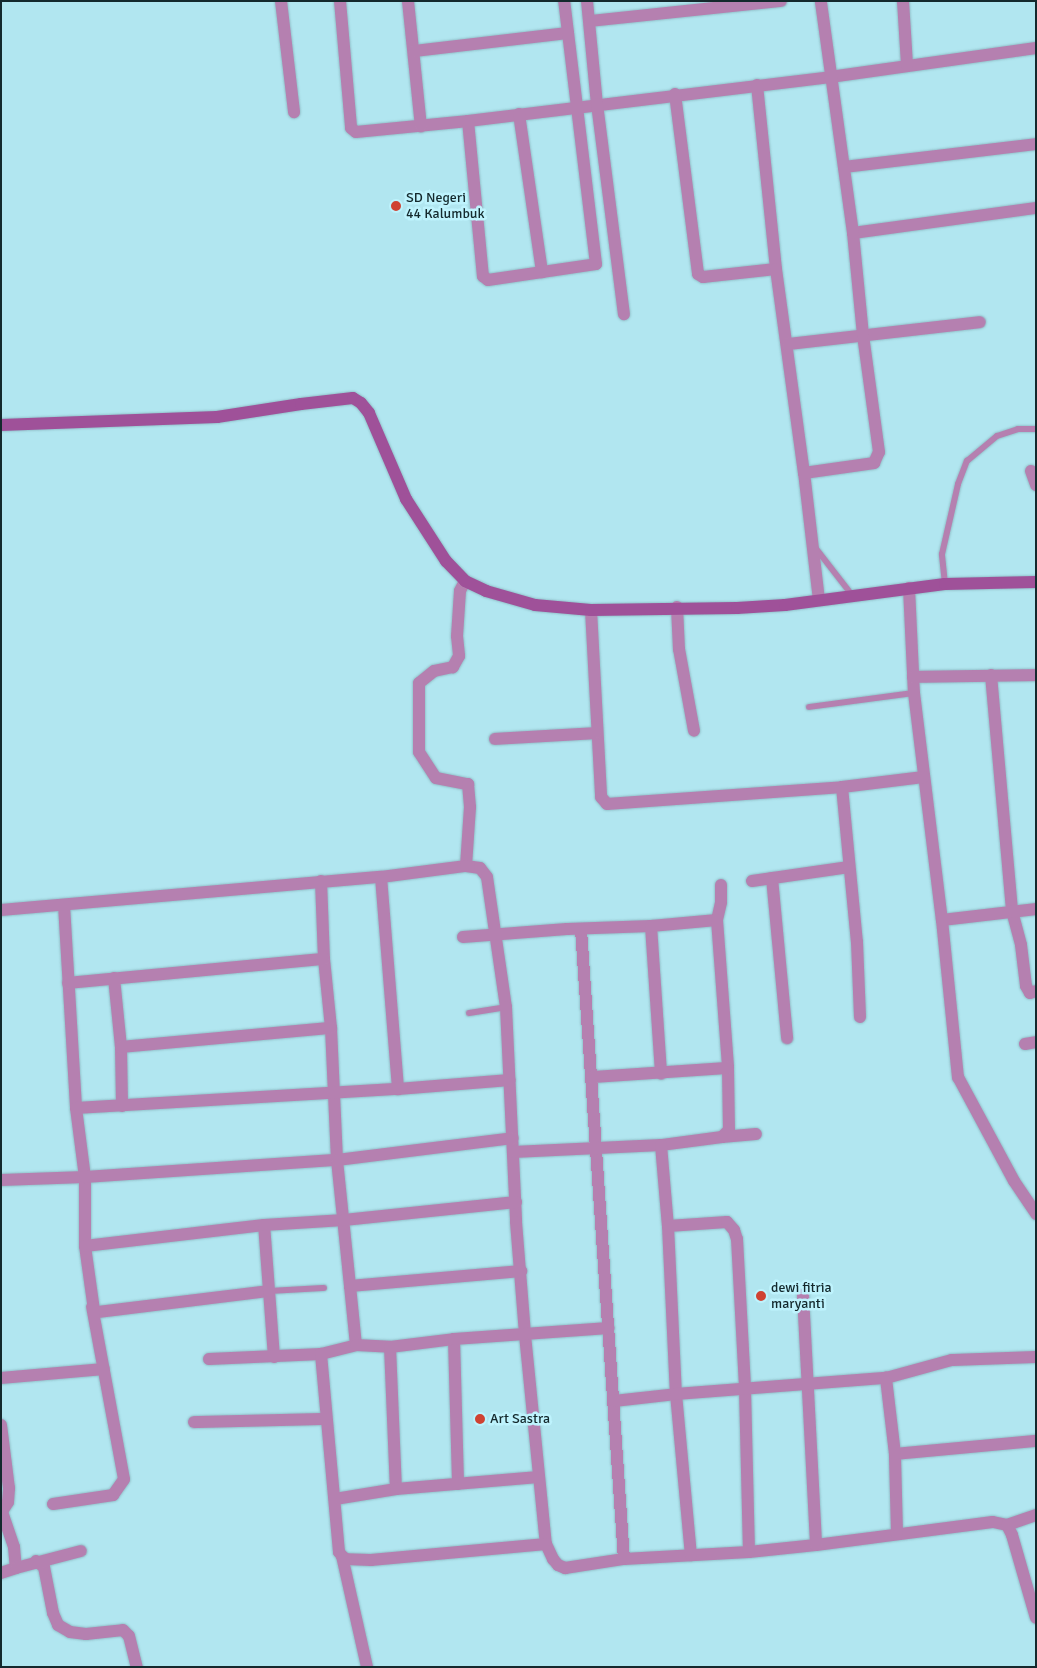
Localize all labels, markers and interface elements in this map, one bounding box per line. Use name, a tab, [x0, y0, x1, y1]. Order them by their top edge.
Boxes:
place label: SD Negeri 44 Kalumbuk	[406, 190, 484, 222]
marker: SD Negeri 44 Kalumbuk	[390, 200, 402, 212]
place label: dewi fitria maryanti	[771, 1280, 832, 1312]
marker: dewi fitria maryanti	[755, 1290, 767, 1302]
place label: Art Sastra	[490, 1411, 550, 1427]
marker: Art Sastra	[474, 1413, 486, 1425]

